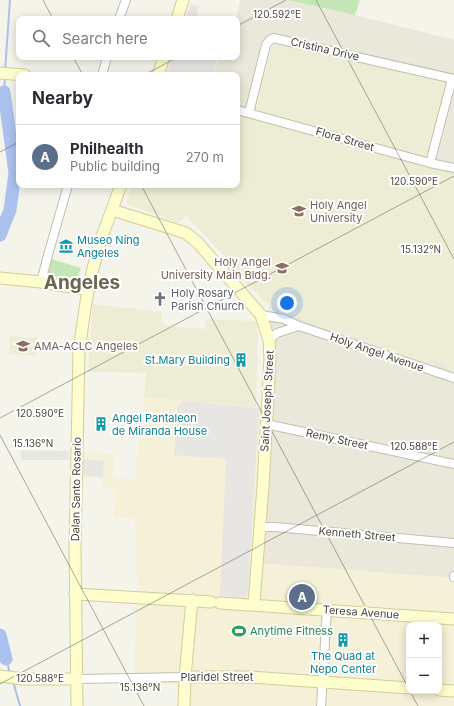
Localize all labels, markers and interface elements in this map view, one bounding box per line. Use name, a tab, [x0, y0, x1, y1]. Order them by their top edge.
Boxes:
text: 120.592°E	[253, 8, 301, 20]
search box	[16, 16, 240, 60]
icon: search	[30, 27, 52, 49]
text: Search here	[62, 29, 148, 48]
street label: Cristina Drive	[289, 34, 361, 64]
text: Nearby	[32, 88, 93, 108]
street label: Flora Street	[314, 124, 376, 154]
text: Philhealth	[70, 139, 143, 158]
text: A	[40, 149, 50, 165]
text: 270 m	[186, 149, 224, 165]
text: Public building	[70, 158, 160, 174]
text: 120.590°E	[390, 175, 438, 187]
place label: Holy Angel University	[310, 198, 367, 225]
school or university icon: Holy Angel University	[291, 203, 307, 219]
place label: Museo Ning Angeles	[77, 233, 140, 260]
museum icon: Museo Ning Angeles	[58, 238, 74, 254]
text: 15.132°N	[401, 243, 441, 255]
place label: Holy Angel University Main Bldg.	[161, 255, 271, 282]
school or university icon: Holy Angel University Main Bldg.	[274, 260, 290, 276]
district label: Angeles	[44, 271, 120, 294]
place label: Holy Rosary Parish Church	[171, 286, 244, 313]
church icon: Holy Rosary Parish Church	[152, 291, 168, 307]
your location	[277, 293, 297, 313]
street label: Holy Angel Avenue	[328, 329, 426, 375]
school or university icon: AMA-ACLC Angeles	[15, 338, 31, 354]
place label: AMA-ACLC Angeles	[34, 339, 138, 353]
street label: Saint Joseph Street	[257, 350, 277, 452]
building icon: St.Mary Building	[233, 352, 249, 368]
place label: St.Mary Building	[145, 353, 230, 367]
text: 120.590°E	[16, 407, 64, 419]
place label: Angel Pantaleon de Miranda House	[112, 411, 207, 438]
building icon: Angel Pantaleon de Miranda House	[93, 416, 109, 432]
street label: Remy Street	[305, 426, 370, 452]
street label: Dalan Santo Rosario	[68, 436, 84, 541]
text: 15.136°N	[13, 437, 53, 449]
text: 120.588°E	[390, 440, 438, 452]
street label: Kenneth Street	[318, 524, 396, 544]
pin: A	[289, 582, 315, 612]
street label: Teresa Avenue	[322, 602, 400, 622]
map controls	[406, 622, 442, 694]
button: +	[406, 622, 442, 658]
sports icon: Anytime Fitness	[231, 623, 247, 639]
place label: Anytime Fitness	[250, 624, 333, 638]
building icon: The Quad at Nepo Center	[335, 632, 351, 648]
place label: The Quad at Nepo Center	[310, 649, 376, 676]
button: −	[406, 658, 442, 694]
street label: Plaridel Street	[181, 670, 254, 684]
text: 120.588°E	[16, 672, 64, 684]
text: 15.136°N	[120, 681, 160, 693]

